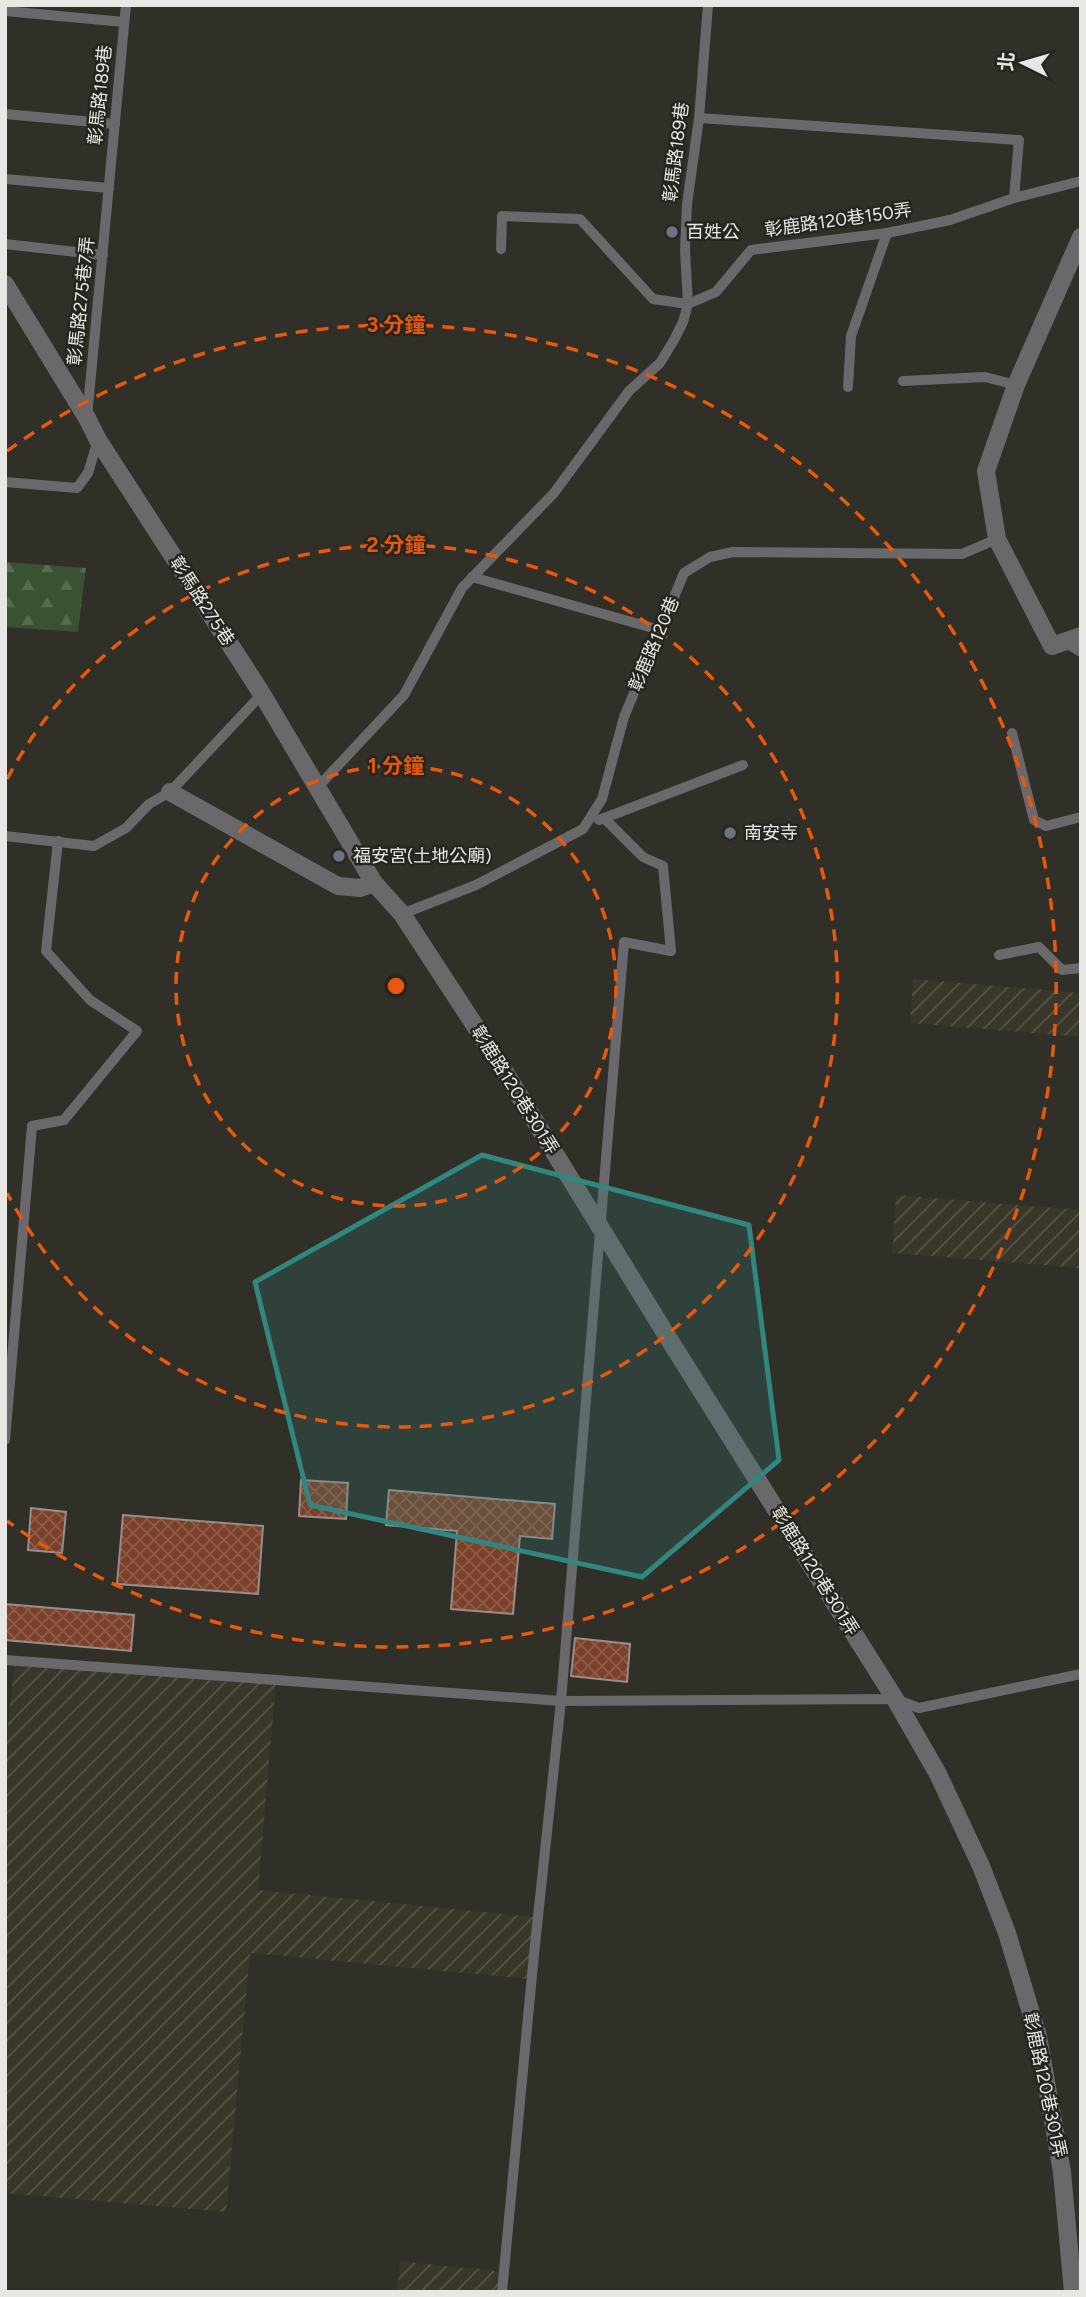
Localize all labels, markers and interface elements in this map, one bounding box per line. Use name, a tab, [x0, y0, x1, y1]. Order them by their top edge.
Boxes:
north arrow	[988, 28, 1058, 98]
street label: 彰馬路189巷	[84, 44, 116, 146]
text: 北	[994, 51, 1019, 72]
street label: 彰馬路189巷	[659, 101, 693, 203]
street label: 彰鹿路120巷150弄	[763, 199, 913, 241]
place label: 百姓公	[686, 221, 740, 243]
marker: 百姓公	[664, 224, 680, 240]
street label: 彰馬路275巷7弄	[63, 235, 99, 367]
text: 3 分鐘	[367, 312, 425, 337]
text: 2 分鐘	[366, 532, 426, 557]
street label: 彰馬路275巷	[165, 552, 239, 650]
street label: 彰鹿路120巷	[624, 593, 684, 695]
text: 1 分鐘	[368, 753, 424, 778]
place label: 南安寺	[744, 822, 798, 844]
marker: 南安寺	[722, 825, 738, 841]
place label: 福安宮(土地公廟)	[353, 845, 492, 867]
marker: 福安宮(土地公廟)	[331, 848, 347, 864]
centre of rings	[384, 974, 408, 998]
street label: 彰鹿路120巷301弄	[467, 1021, 563, 1159]
street label: 彰鹿路120巷301弄	[767, 1502, 863, 1640]
street label: 彰鹿路120巷301弄	[1019, 2010, 1071, 2160]

